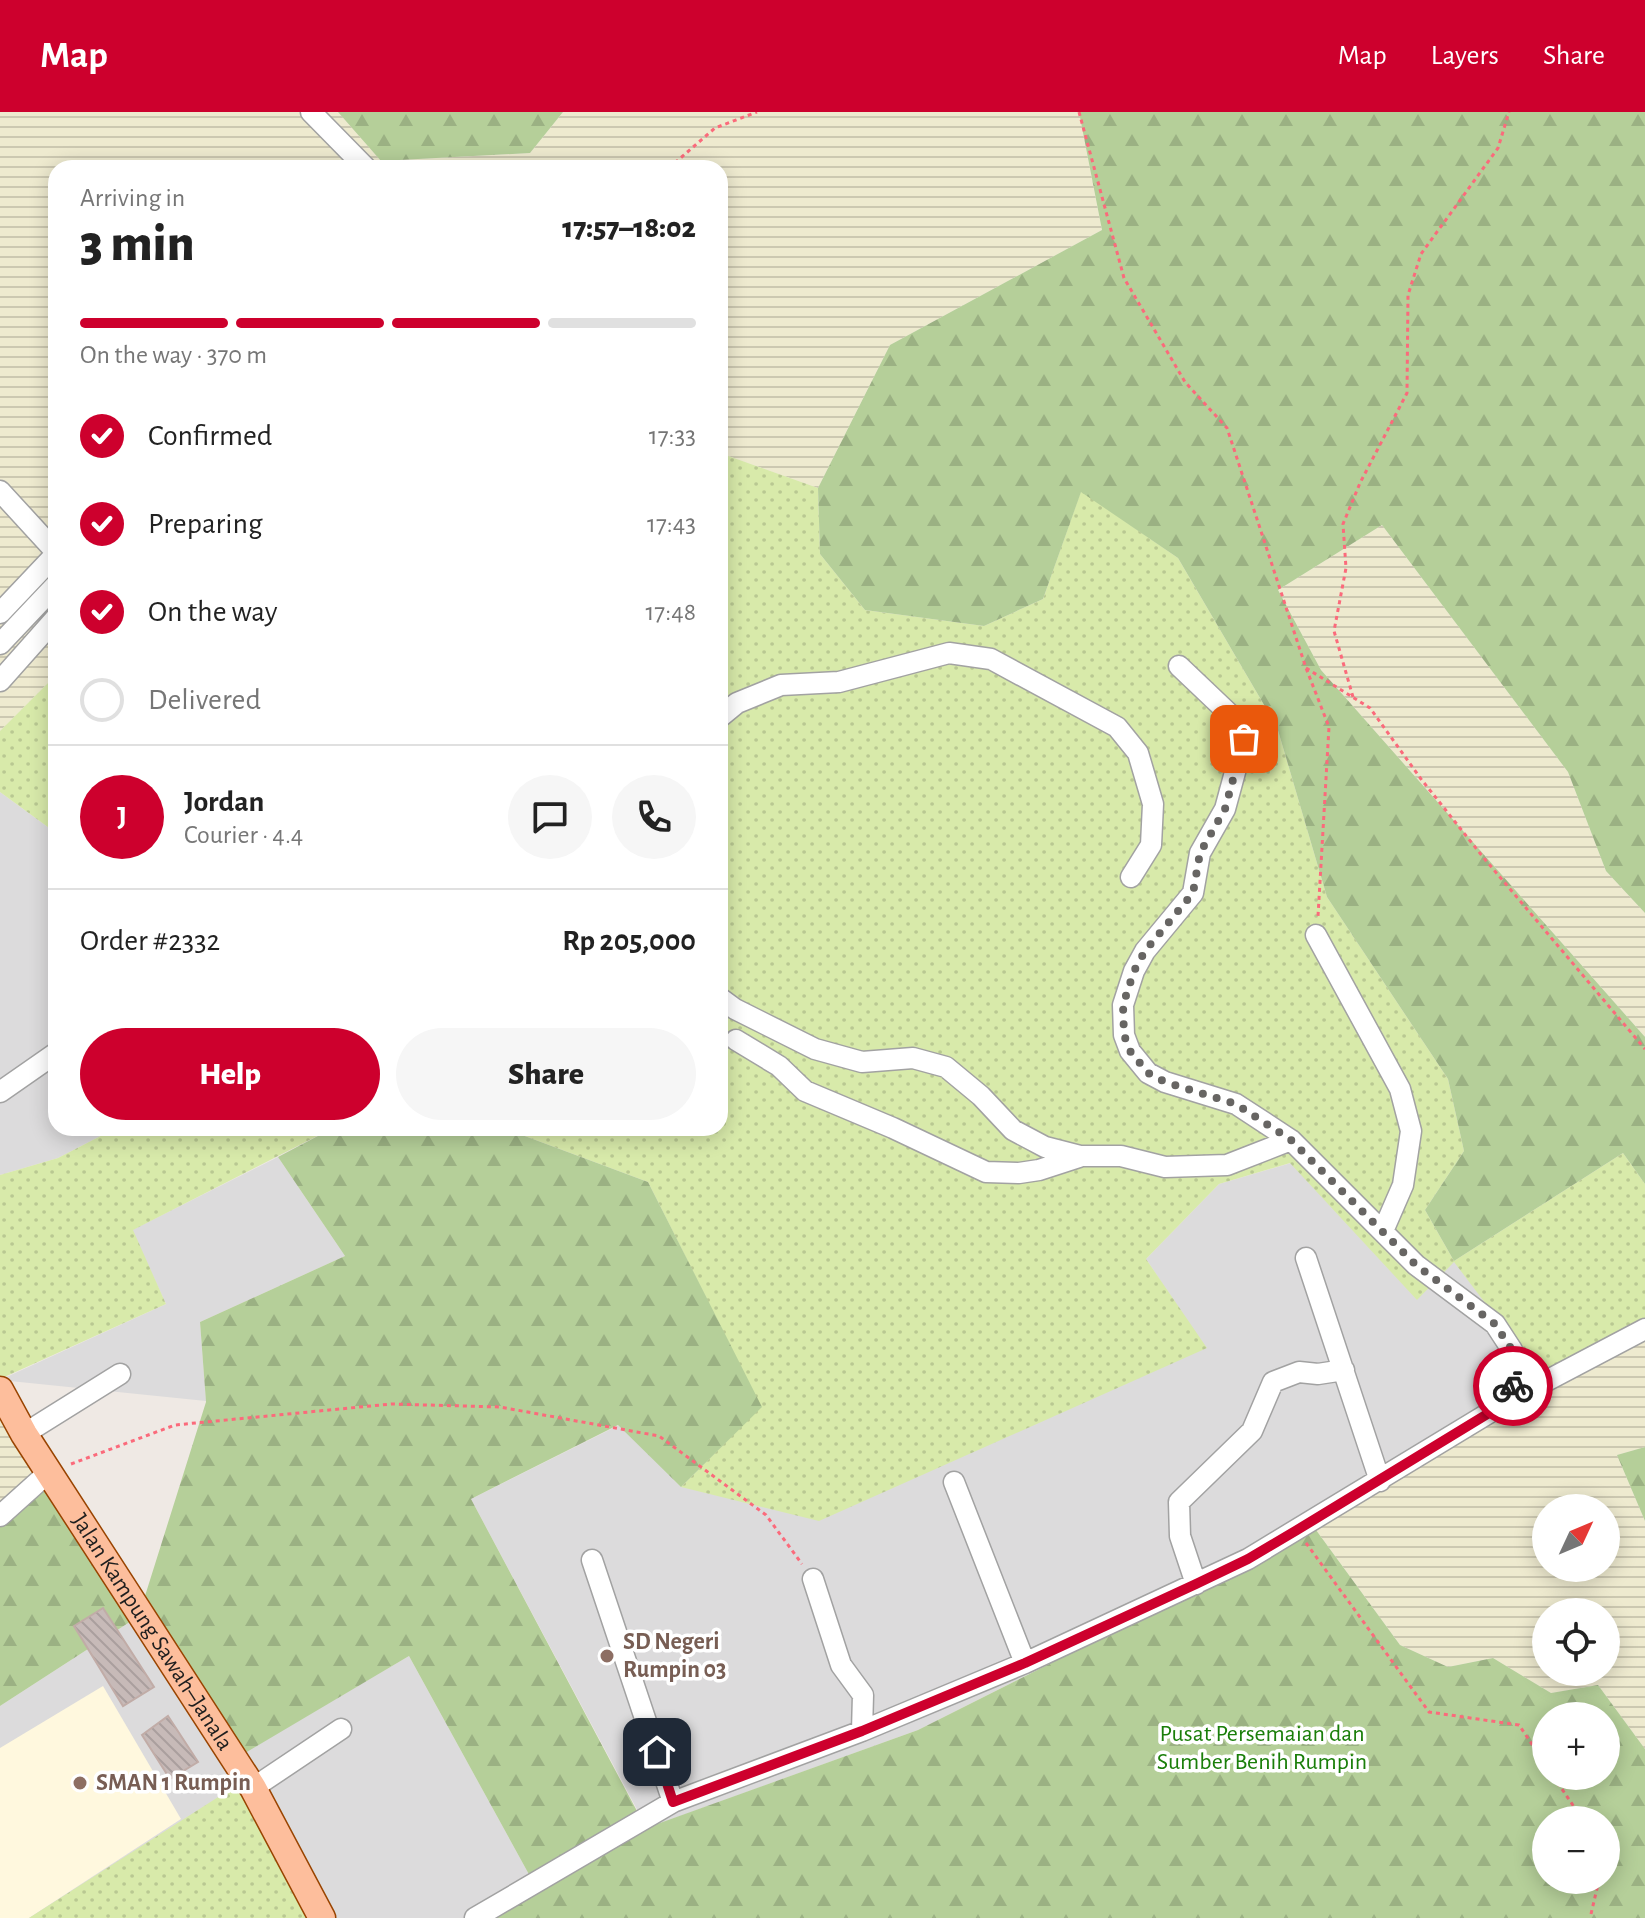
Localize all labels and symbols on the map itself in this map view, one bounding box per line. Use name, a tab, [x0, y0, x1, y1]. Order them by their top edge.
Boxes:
pin	[1210, 705, 1278, 773]
courier	[1473, 1346, 1553, 1426]
north arrow	[1532, 1494, 1620, 1582]
street label: Jalan Kampung Sawah–Janala	[67, 1509, 237, 1755]
place label: SD Negeri Rumpin 03	[623, 1630, 726, 1682]
marker: SD Negeri Rumpin 03	[598, 1647, 616, 1665]
pin	[623, 1718, 691, 1786]
park label: Pusat Persemaian dan Sumber Benih Rumpin	[1157, 1722, 1367, 1774]
place label: SMAN 1 Rumpin	[96, 1771, 251, 1795]
marker: SMAN 1 Rumpin	[71, 1774, 89, 1792]

